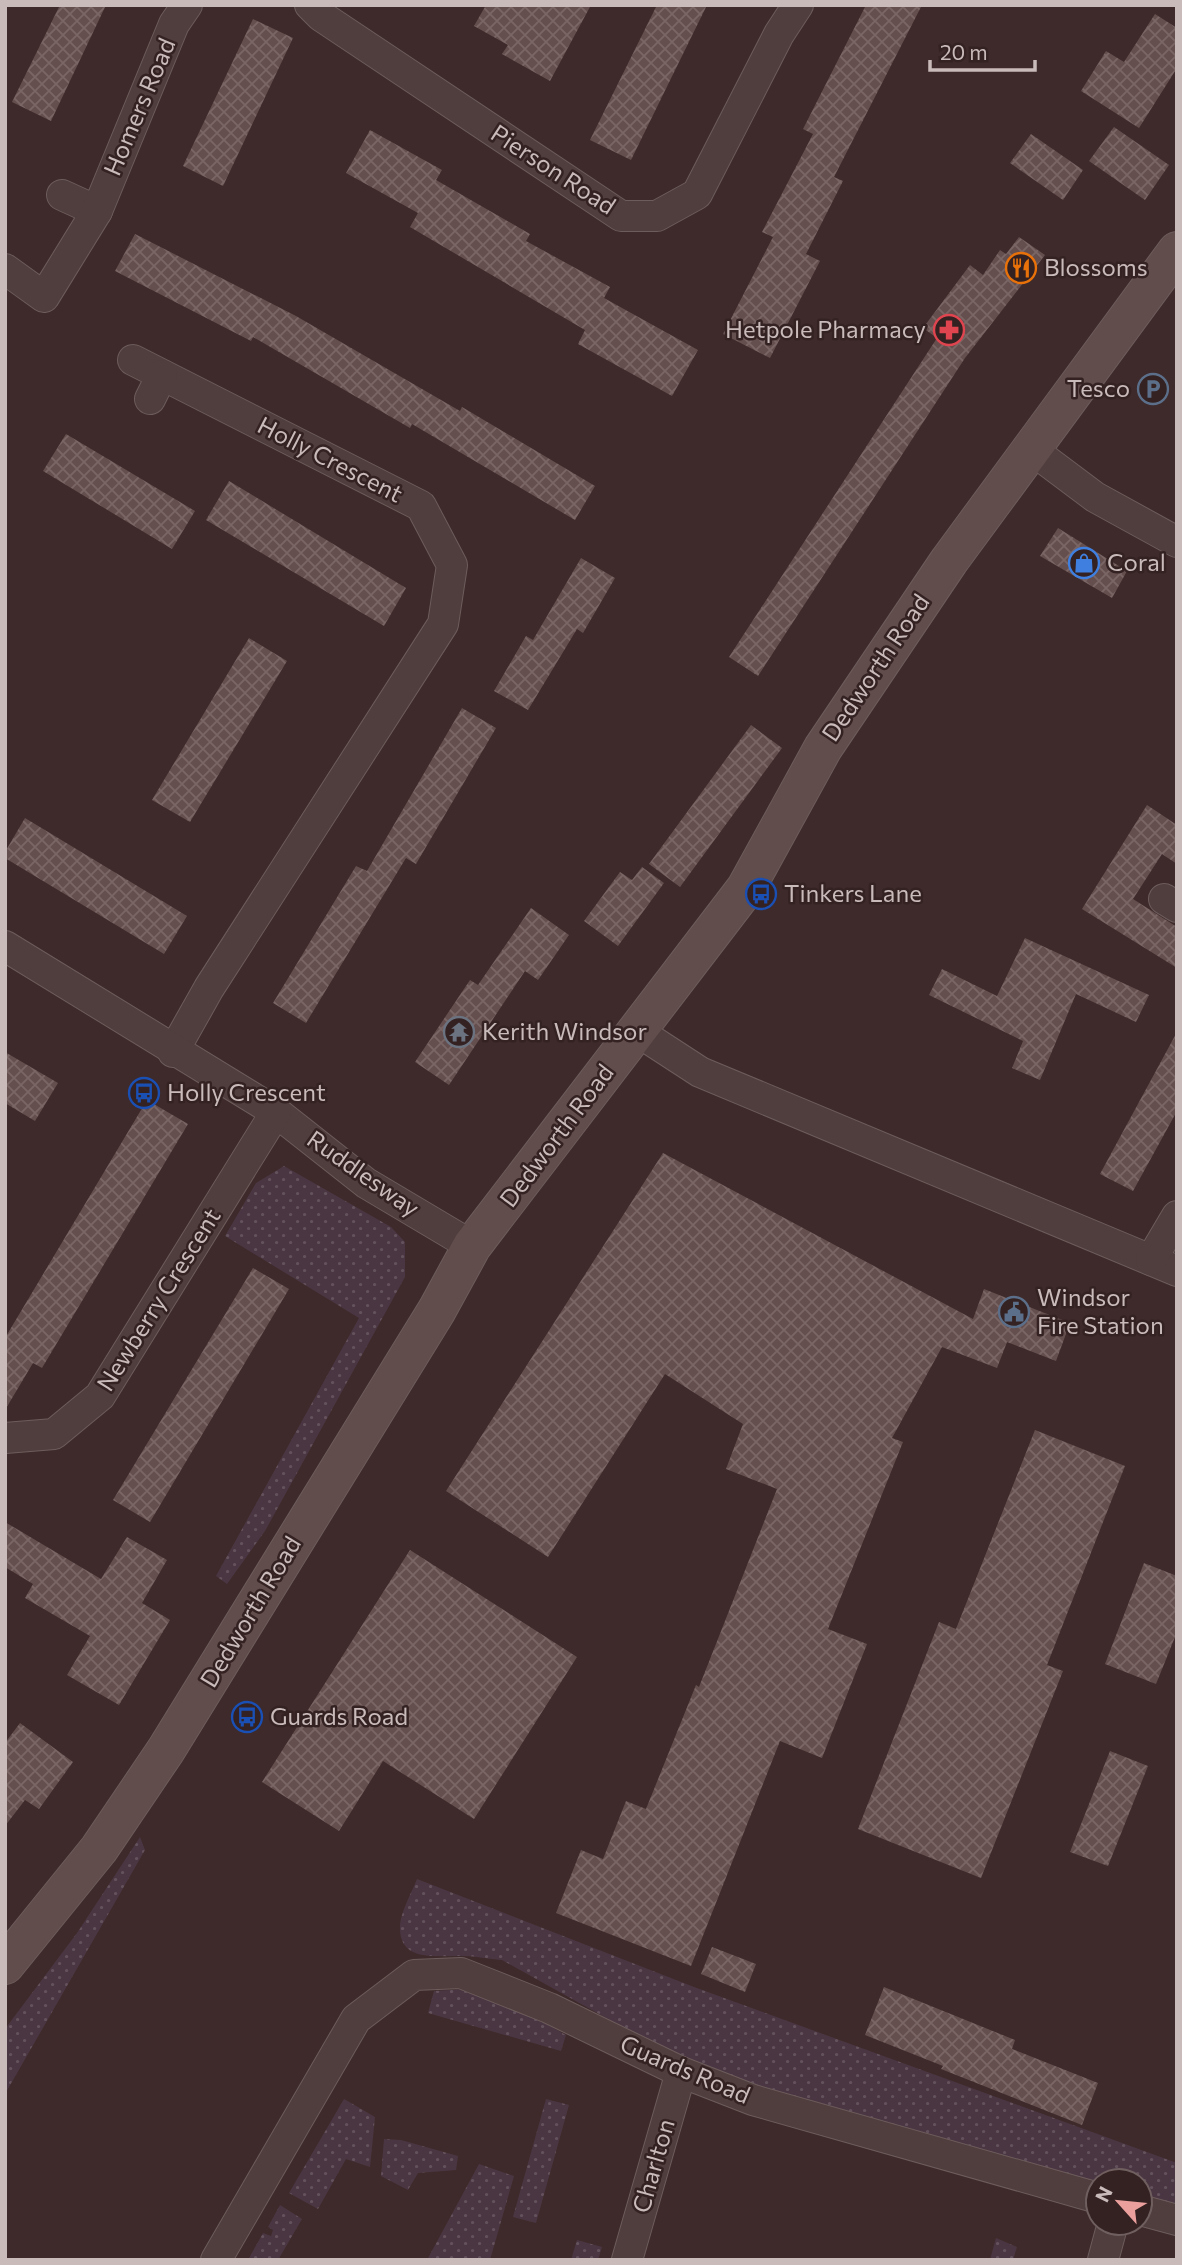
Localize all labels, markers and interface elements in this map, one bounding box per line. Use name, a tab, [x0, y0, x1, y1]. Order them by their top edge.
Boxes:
scale bar	[930, 28, 1035, 72]
street label: Homers Road	[97, 33, 181, 180]
text: 20 m	[940, 39, 988, 64]
street label: Pierson Road	[486, 118, 622, 220]
restaurant icon: Blossoms	[1004, 251, 1038, 285]
place label: Blossoms	[1044, 252, 1148, 281]
pharmacy icon: Hetpole Pharmacy	[932, 313, 966, 347]
place label: Hetpole Pharmacy	[725, 314, 926, 343]
parking icon: Tesco	[1136, 372, 1170, 406]
place label: Tesco	[1067, 373, 1130, 402]
street label: Holly Crescent	[253, 410, 408, 508]
shop icon: Coral	[1067, 546, 1101, 580]
place label: Coral	[1107, 547, 1166, 576]
street label: Dedworth Road	[815, 588, 935, 746]
bus stop icon: Tinkers Lane	[744, 877, 778, 911]
place label: Tinkers Lane	[784, 878, 922, 907]
temple icon: Kerith Windsor	[442, 1015, 476, 1049]
place label: Kerith Windsor	[482, 1016, 647, 1045]
street label: Dedworth Road	[493, 1058, 619, 1212]
bus stop icon: Holly Crescent	[127, 1076, 161, 1110]
place label: Holly Crescent	[167, 1077, 326, 1106]
street label: Ruddlesway	[302, 1124, 425, 1222]
street label: Newberry Crescent	[90, 1202, 226, 1396]
place label: Windsor Fire Station	[1037, 1282, 1164, 1339]
public building icon: Windsor Fire Station	[997, 1295, 1031, 1329]
street label: Dedworth Road	[193, 1530, 306, 1692]
bus stop icon: Guards Road	[230, 1700, 264, 1734]
place label: Guards Road	[270, 1701, 408, 1730]
street label: Guards Road	[616, 2028, 755, 2109]
street label: Charlton	[625, 2115, 680, 2216]
north arrow	[1084, 2167, 1154, 2237]
text: N	[1090, 2182, 1117, 2206]

